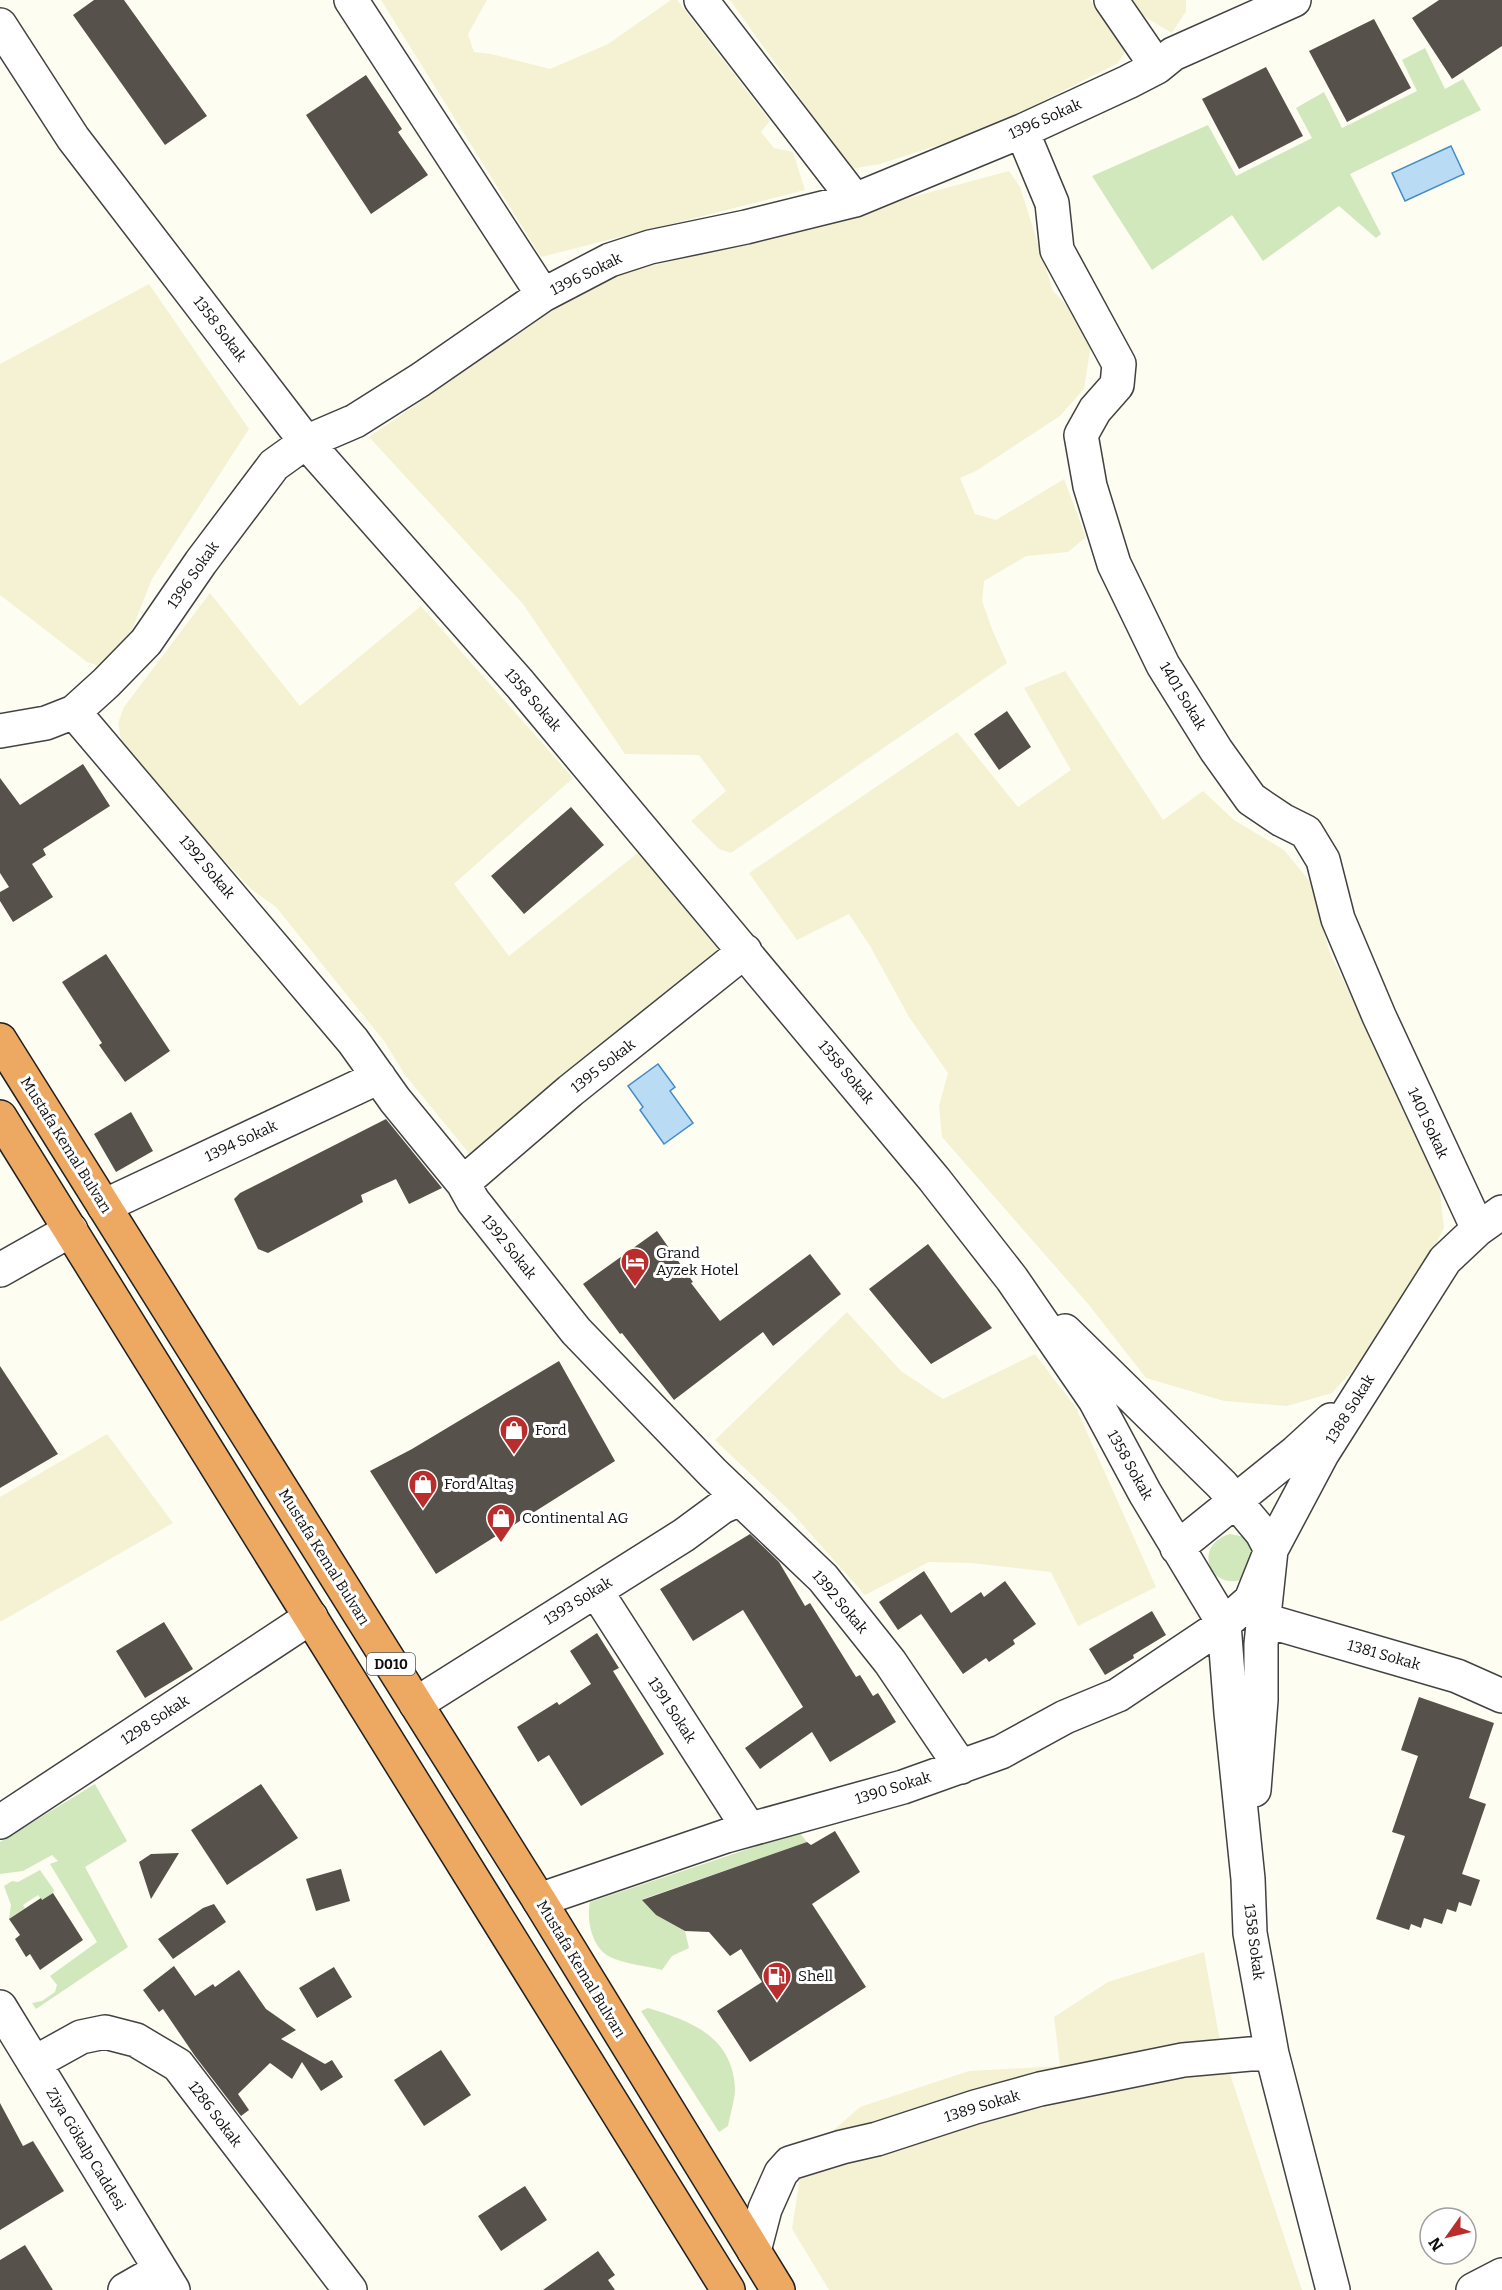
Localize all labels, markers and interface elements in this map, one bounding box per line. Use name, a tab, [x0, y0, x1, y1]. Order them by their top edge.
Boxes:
street label: 1396 Sokak	[1006, 95, 1084, 143]
street label: 1396 Sokak	[547, 249, 625, 299]
street label: 1358 Sokak	[190, 293, 251, 366]
street label: 1396 Sokak	[163, 538, 223, 612]
street label: 1401 Sokak	[1156, 659, 1210, 734]
street label: 1358 Sokak	[501, 665, 565, 735]
street label: 1392 Sokak	[175, 832, 239, 903]
street label: 1395 Sokak	[567, 1035, 639, 1097]
street label: 1358 Sokak	[814, 1037, 878, 1108]
street label: Mustafa Kemal Bulvarı	[17, 1074, 116, 1217]
street label: 1401 Sokak	[1404, 1085, 1452, 1162]
street label: 1394 Sokak	[202, 1116, 280, 1166]
street label: 1392 Sokak	[478, 1211, 540, 1283]
place label: Grand Ayzek Hotel	[656, 1244, 739, 1279]
hotel icon: Grand Ayzek Hotel	[619, 1246, 651, 1288]
street label: 1388 Sokak	[1322, 1371, 1379, 1447]
shop icon: Ford	[498, 1414, 530, 1456]
place label: Ford	[535, 1421, 567, 1439]
street label: 1358 Sokak	[1103, 1427, 1157, 1503]
shop icon: Ford Altaş	[407, 1468, 439, 1510]
place label: Ford Altaş	[444, 1475, 514, 1493]
street label: Mustafa Kemal Bulvarı	[275, 1486, 374, 1629]
shop icon: Continental AG	[485, 1502, 517, 1544]
place label: Continental AG	[522, 1509, 629, 1527]
street label: 1392 Sokak	[808, 1567, 872, 1638]
street label: 1393 Sokak	[541, 1573, 616, 1629]
street label: 1381 Sokak	[1345, 1636, 1423, 1674]
road number: D010	[367, 1653, 415, 1675]
street label: 1391 Sokak	[644, 1674, 700, 1747]
street label: 1298 Sokak	[118, 1691, 193, 1749]
street label: 1390 Sokak	[853, 1768, 934, 1808]
street label: Mustafa Kemal Bulvarı	[533, 1897, 629, 2041]
street label: 1358 Sokak	[1240, 1903, 1268, 1982]
fuel station icon: Shell	[761, 1960, 793, 2002]
place label: Shell	[798, 1967, 833, 1985]
street label: 1286 Sokak	[185, 2078, 246, 2151]
street label: Ziya Gökalp Caddesi	[42, 2085, 130, 2214]
street label: 1389 Sokak	[942, 2086, 1022, 2126]
north arrow	[1418, 2206, 1478, 2266]
text: N	[1425, 2234, 1447, 2255]

